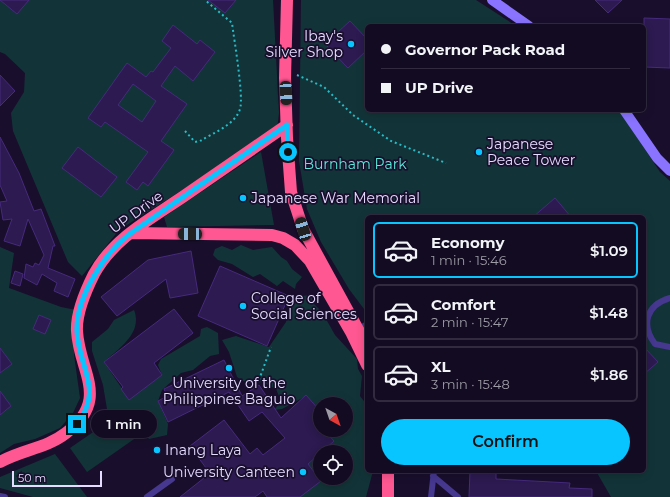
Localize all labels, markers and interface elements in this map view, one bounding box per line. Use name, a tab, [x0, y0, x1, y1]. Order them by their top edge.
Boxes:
place label: Ibay's Silver Shop	[265, 27, 343, 61]
marker: Ibay's Silver Shop	[346, 39, 356, 49]
text: Governor Pack Road	[405, 40, 565, 59]
text: UP Drive	[405, 78, 474, 97]
car	[279, 81, 293, 105]
place label: Japanese Peace Tower	[486, 135, 576, 169]
route start	[279, 143, 297, 161]
marker: Japanese Peace Tower	[474, 147, 484, 157]
park label: Burnham Park	[303, 155, 407, 173]
street label: UP Drive	[106, 187, 166, 237]
place label: Japanese War Memorial	[250, 189, 420, 207]
marker: Japanese War Memorial	[238, 193, 248, 203]
car	[294, 216, 312, 242]
car	[178, 228, 202, 240]
icon: car	[383, 232, 419, 268]
text: Economy	[431, 233, 504, 252]
text: $1.09	[590, 241, 628, 260]
text: 1 min · 15:46	[431, 252, 507, 268]
place label: College of Social Sciences	[251, 289, 357, 323]
icon: car	[383, 294, 419, 330]
text: Comfort	[431, 295, 496, 314]
marker: College of Social Sciences	[238, 301, 248, 311]
text: $1.48	[589, 303, 628, 322]
text: 2 min · 15:47	[431, 314, 508, 330]
icon: car	[383, 356, 419, 392]
text: XL	[431, 357, 450, 376]
marker: University of the Philippines Baguio	[224, 363, 234, 373]
text: $1.86	[590, 365, 628, 384]
place label: University of the Philippines Baguio	[163, 374, 295, 408]
text: 3 min · 15:48	[431, 376, 510, 392]
north arrow	[313, 397, 353, 437]
map controls	[313, 397, 353, 485]
callout: 1 min	[91, 410, 157, 438]
route end	[68, 415, 86, 433]
text: 1 min	[107, 416, 141, 432]
button: Confirm	[381, 419, 630, 465]
place label: Inang Laya	[165, 441, 241, 459]
marker: Inang Laya	[152, 445, 162, 455]
button: locate	[313, 445, 353, 485]
place label: University Canteen	[163, 463, 295, 481]
marker: University Canteen	[298, 467, 308, 477]
scale bar	[12, 469, 102, 488]
text: 50 m	[18, 471, 46, 485]

